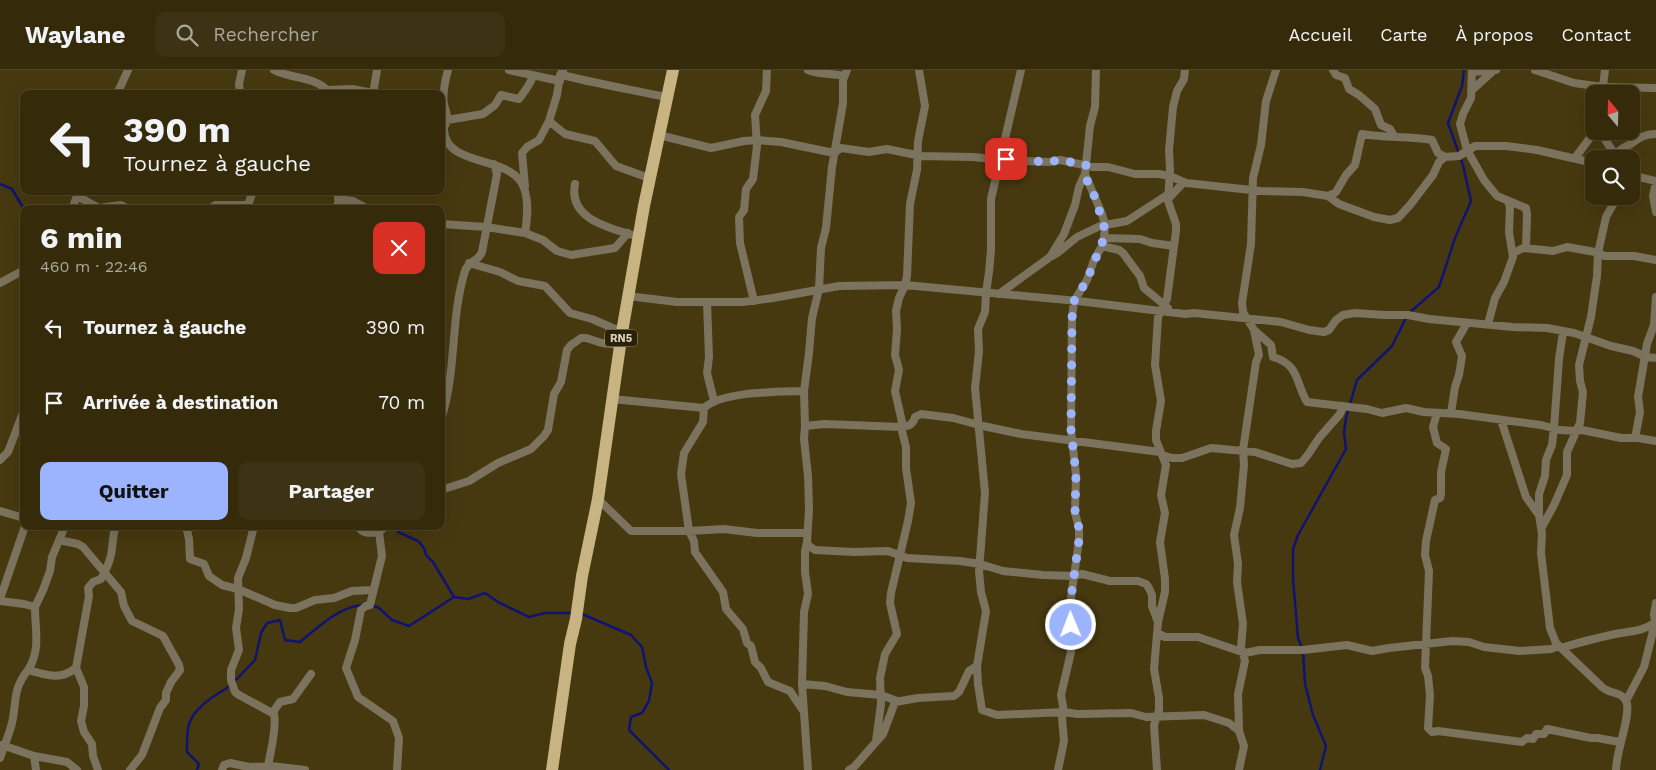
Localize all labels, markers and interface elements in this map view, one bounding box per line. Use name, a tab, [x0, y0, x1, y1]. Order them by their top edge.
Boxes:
search box	[155, 12, 505, 57]
text: Waylane	[25, 21, 125, 49]
icon: search	[173, 21, 201, 49]
text: Rechercher	[213, 23, 319, 46]
text: Accueil	[1289, 24, 1352, 45]
text: Carte	[1380, 24, 1427, 45]
text: À propos	[1455, 24, 1533, 45]
text: Contact	[1561, 24, 1631, 45]
north arrow	[1585, 85, 1640, 140]
map controls	[1585, 85, 1640, 205]
text: 390 m	[123, 109, 231, 151]
icon: left	[40, 110, 105, 175]
pin	[985, 138, 1027, 180]
icon: arrive	[992, 145, 1020, 173]
button: search	[1585, 150, 1640, 205]
text: Tournez à gauche	[123, 151, 311, 176]
text: 6 min	[40, 220, 123, 255]
button: close	[373, 222, 425, 274]
text: 460 m · 22:46	[40, 257, 148, 276]
icon: left	[40, 314, 68, 342]
text: Tournez à gauche	[83, 316, 246, 339]
text: 390 m	[366, 316, 425, 339]
road number: RN5	[605, 330, 637, 346]
icon: arrive	[40, 389, 68, 417]
text: Arrivée à destination	[83, 391, 278, 414]
text: 70 m	[378, 391, 425, 414]
button: Quitter	[40, 462, 228, 520]
button: Partager	[238, 462, 425, 520]
position arrow	[1044, 598, 1096, 650]

